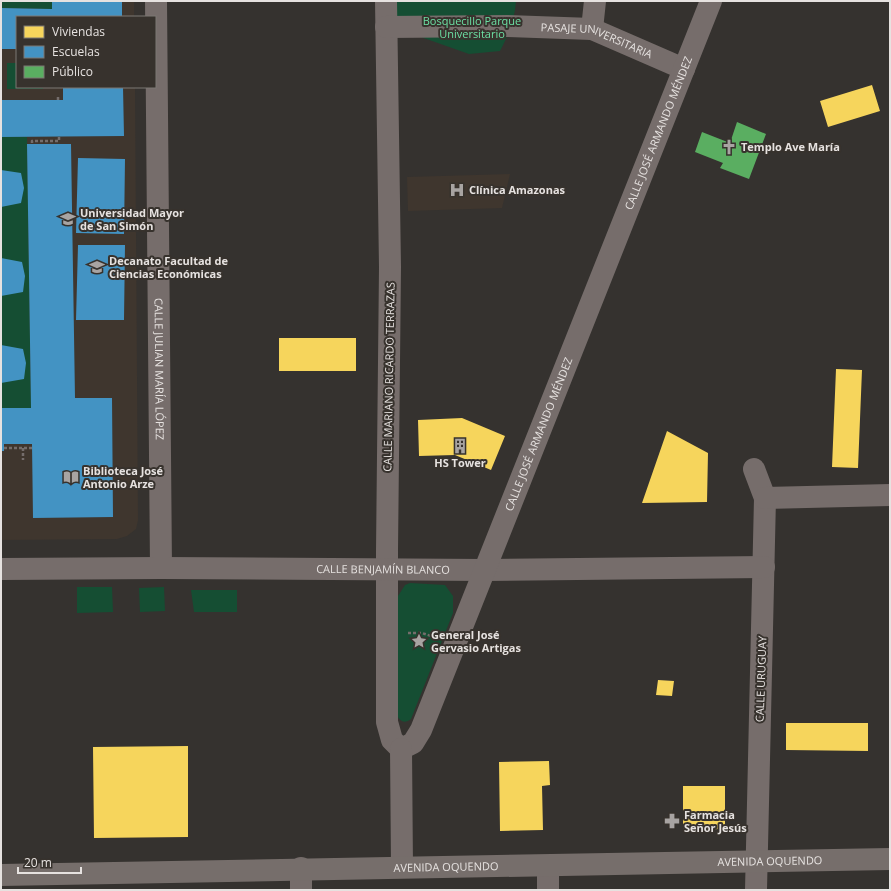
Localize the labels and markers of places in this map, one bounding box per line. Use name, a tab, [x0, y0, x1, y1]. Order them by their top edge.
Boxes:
church icon: Templo Ave María	[720, 138, 738, 156]
place label: Templo Ave María	[741, 139, 840, 154]
hospital icon: Clínica Amazonas	[448, 181, 466, 199]
place label: Clínica Amazonas	[469, 182, 566, 197]
place label: Universidad Mayor de San Simón	[80, 205, 184, 233]
school or university icon: Universidad Mayor de San Simón	[59, 210, 77, 228]
place label: Decanato Facultad de Ciencias Económicas	[109, 253, 228, 281]
school or university icon: Decanato Facultad de Ciencias Económicas	[88, 258, 106, 276]
building icon: HS Tower	[451, 437, 469, 455]
place label: HS Tower	[434, 455, 486, 470]
place label: Biblioteca José Antonio Arze	[83, 463, 164, 491]
library icon: Biblioteca José Antonio Arze	[62, 468, 80, 486]
place label: General José Gervasio Artigas	[431, 627, 521, 655]
place icon: General José Gervasio Artigas	[410, 632, 428, 650]
place label: Farmacia Señor Jesús	[684, 807, 747, 835]
pharmacy icon: Farmacia Señor Jesús	[663, 812, 681, 830]

